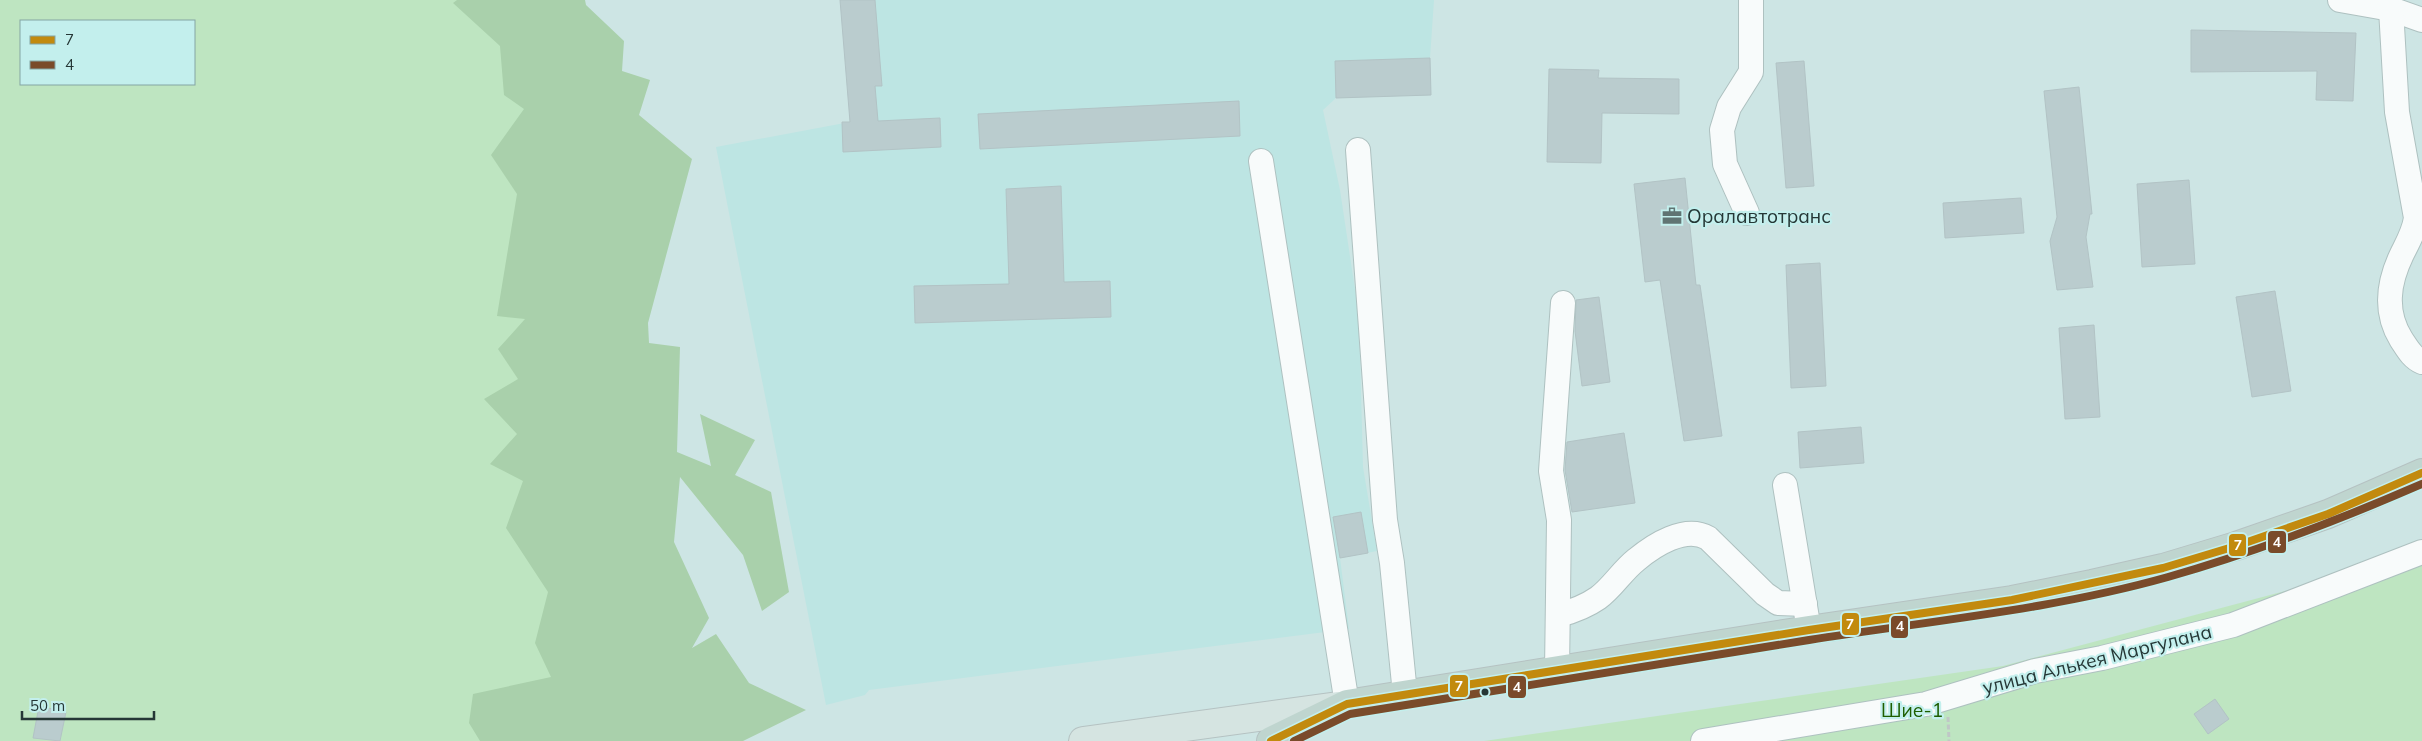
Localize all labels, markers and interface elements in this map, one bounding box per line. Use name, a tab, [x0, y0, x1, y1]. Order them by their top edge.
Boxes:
legend	[20, 20, 195, 85]
text: 7	[65, 30, 74, 49]
text: 4	[65, 55, 74, 74]
place label: Оралавтотранс	[1687, 204, 1831, 228]
office icon: Оралавтотранс	[1661, 205, 1683, 227]
line badge: 4	[2267, 530, 2287, 554]
line badge: 7	[2228, 533, 2247, 557]
text: 4	[2273, 533, 2282, 551]
text: 7	[2234, 536, 2242, 554]
line badge: 7	[1841, 612, 1860, 636]
text: 7	[1846, 615, 1854, 633]
line badge: 4	[1890, 615, 1909, 639]
text: 4	[1896, 617, 1905, 635]
street label: улица Алькея Маргулана	[1980, 619, 2214, 699]
line badge: 7	[1449, 674, 1469, 698]
line badge: 4	[1507, 675, 1527, 699]
text: 7	[1455, 677, 1463, 695]
text: 4	[1513, 678, 1522, 696]
unlabelled marker	[1480, 687, 1490, 697]
scale bar	[22, 688, 155, 720]
text: 50 m	[30, 696, 65, 715]
park label: Шие-1	[1881, 698, 1943, 722]

